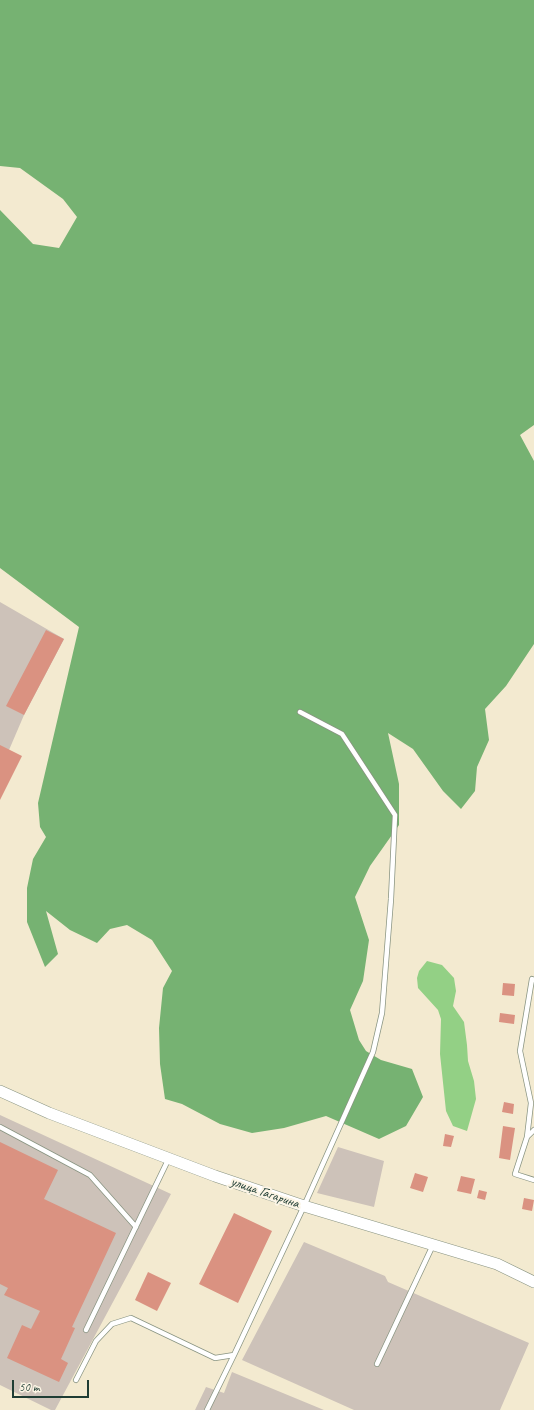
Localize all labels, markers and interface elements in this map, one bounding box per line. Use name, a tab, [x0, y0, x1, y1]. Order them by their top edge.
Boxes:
street label: улица Гагарина	[228, 1173, 302, 1213]
scale bar	[14, 1372, 91, 1398]
text: 50 m	[19, 1379, 39, 1395]

